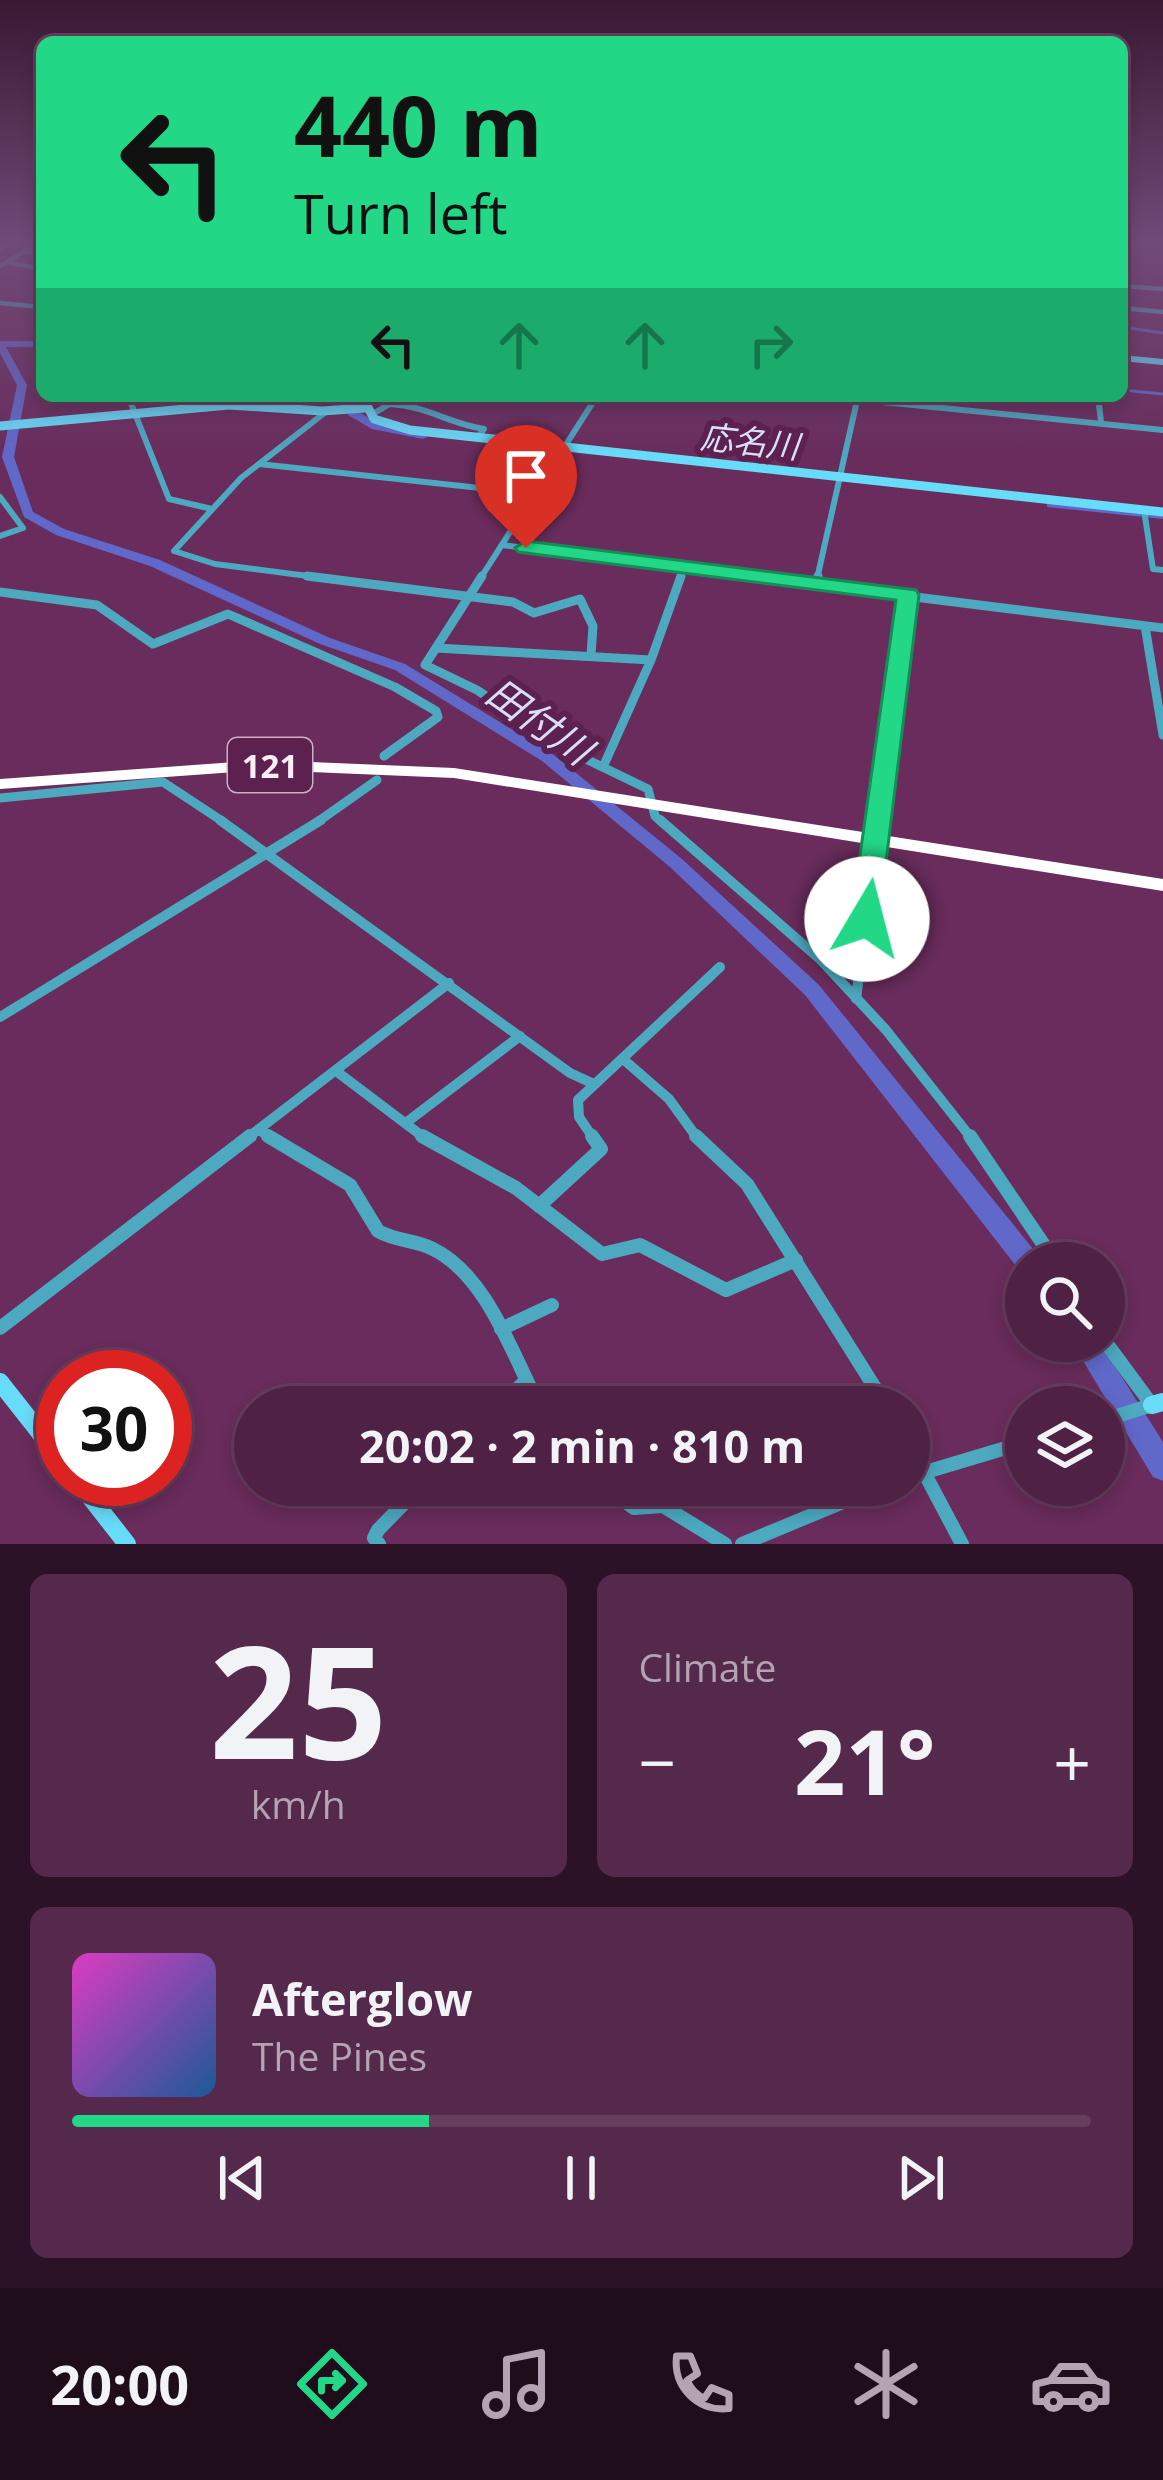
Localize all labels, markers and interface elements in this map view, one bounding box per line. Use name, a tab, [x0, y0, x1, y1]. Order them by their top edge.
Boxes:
text: 440 m	[294, 67, 542, 182]
icon: left	[96, 84, 252, 240]
text: Turn left	[294, 176, 507, 250]
icon: left	[360, 312, 426, 378]
icon: ahead	[486, 312, 552, 378]
icon: ahead	[612, 312, 678, 378]
icon: right	[738, 312, 804, 378]
water label: 応名川	[698, 413, 805, 469]
pin	[475, 425, 577, 548]
icon: arrive	[493, 443, 559, 509]
water label: 田付川	[477, 665, 606, 778]
road number: 121	[228, 738, 312, 792]
position arrow	[804, 856, 930, 982]
map controls	[1005, 1242, 1125, 1506]
button: search	[1005, 1242, 1125, 1362]
speed limit sign: 30	[36, 1350, 192, 1506]
button: layers	[1005, 1386, 1125, 1506]
text: 20:02 · 2 min · 810 m	[359, 1415, 805, 1476]
text: 25	[209, 1592, 387, 1805]
text: Climate	[639, 1640, 776, 1693]
text: 21°	[794, 1699, 935, 1821]
text: −	[639, 1716, 676, 1806]
text: +	[1053, 1716, 1091, 1806]
text: km/h	[251, 1777, 346, 1830]
text: Afterglow	[252, 1968, 473, 2029]
text: The Pines	[252, 2029, 427, 2082]
icon: previous	[209, 2145, 275, 2211]
icon: pause	[548, 2145, 614, 2211]
icon: next	[888, 2145, 954, 2211]
icon: directions	[290, 2342, 374, 2426]
icon: music	[475, 2342, 559, 2426]
icon: phone	[659, 2342, 743, 2426]
icon: climate	[844, 2342, 928, 2426]
icon: car	[1029, 2342, 1113, 2426]
text: 20:00	[50, 2347, 189, 2421]

